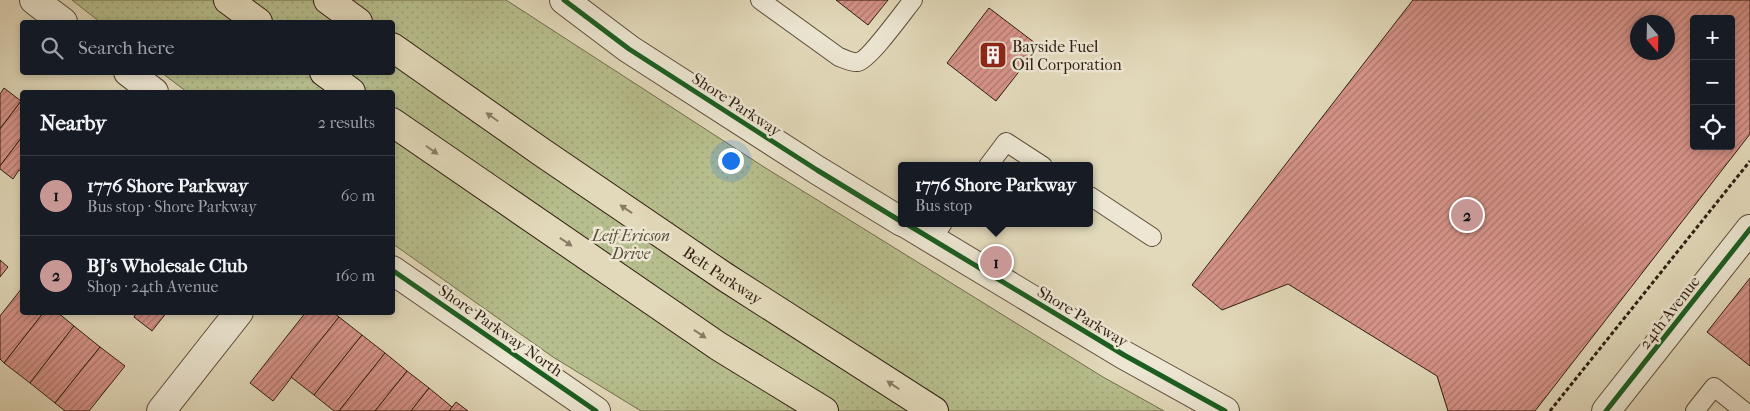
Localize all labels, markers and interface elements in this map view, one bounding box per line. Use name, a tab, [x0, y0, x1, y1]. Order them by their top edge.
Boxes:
north arrow	[1630, 15, 1675, 60]
map controls	[1690, 15, 1735, 150]
button: +	[1690, 15, 1735, 60]
search box	[20, 20, 395, 75]
icon: search	[38, 34, 66, 62]
text: Search here	[78, 37, 174, 59]
place label: Bayside Fuel Oil Corporation	[1012, 37, 1122, 74]
building icon: Bayside Fuel Oil Corporation	[978, 40, 1008, 70]
button: −	[1690, 60, 1735, 105]
street label: Shore Parkway	[689, 69, 785, 141]
button: locate	[1690, 105, 1735, 150]
text: Nearby	[40, 111, 106, 135]
one-way arrow	[485, 112, 499, 122]
text: 2 results	[318, 113, 375, 132]
one-way arrow	[426, 145, 439, 155]
your location	[718, 148, 744, 174]
popup	[898, 162, 1093, 227]
text: 1776 Shore Parkway	[915, 174, 1076, 196]
text: 1776 Shore Parkway	[87, 175, 248, 197]
text: 1	[53, 186, 59, 205]
text: 60 m	[341, 186, 375, 205]
text: Bus stop	[915, 196, 972, 215]
pin: 2	[1451, 196, 1483, 234]
text: Bus stop · Shore Parkway	[87, 197, 257, 216]
one-way arrow	[619, 204, 632, 214]
park label: Leif Ericson Drive	[591, 226, 670, 263]
one-way arrow	[559, 237, 573, 247]
street label: Belt Parkway	[680, 242, 766, 309]
pin: 1	[980, 243, 1012, 281]
text: BJ's Wholesale Club	[87, 255, 247, 277]
text: 2	[52, 266, 60, 285]
text: 160 m	[335, 266, 375, 285]
street label: 24th Avenue	[1635, 272, 1704, 353]
text: Shop · 24th Avenue	[87, 277, 219, 296]
street label: Shore Parkway North	[435, 280, 567, 380]
street label: Shore Parkway	[1034, 282, 1132, 351]
one-way arrow	[693, 329, 707, 339]
one-way arrow	[887, 380, 900, 389]

